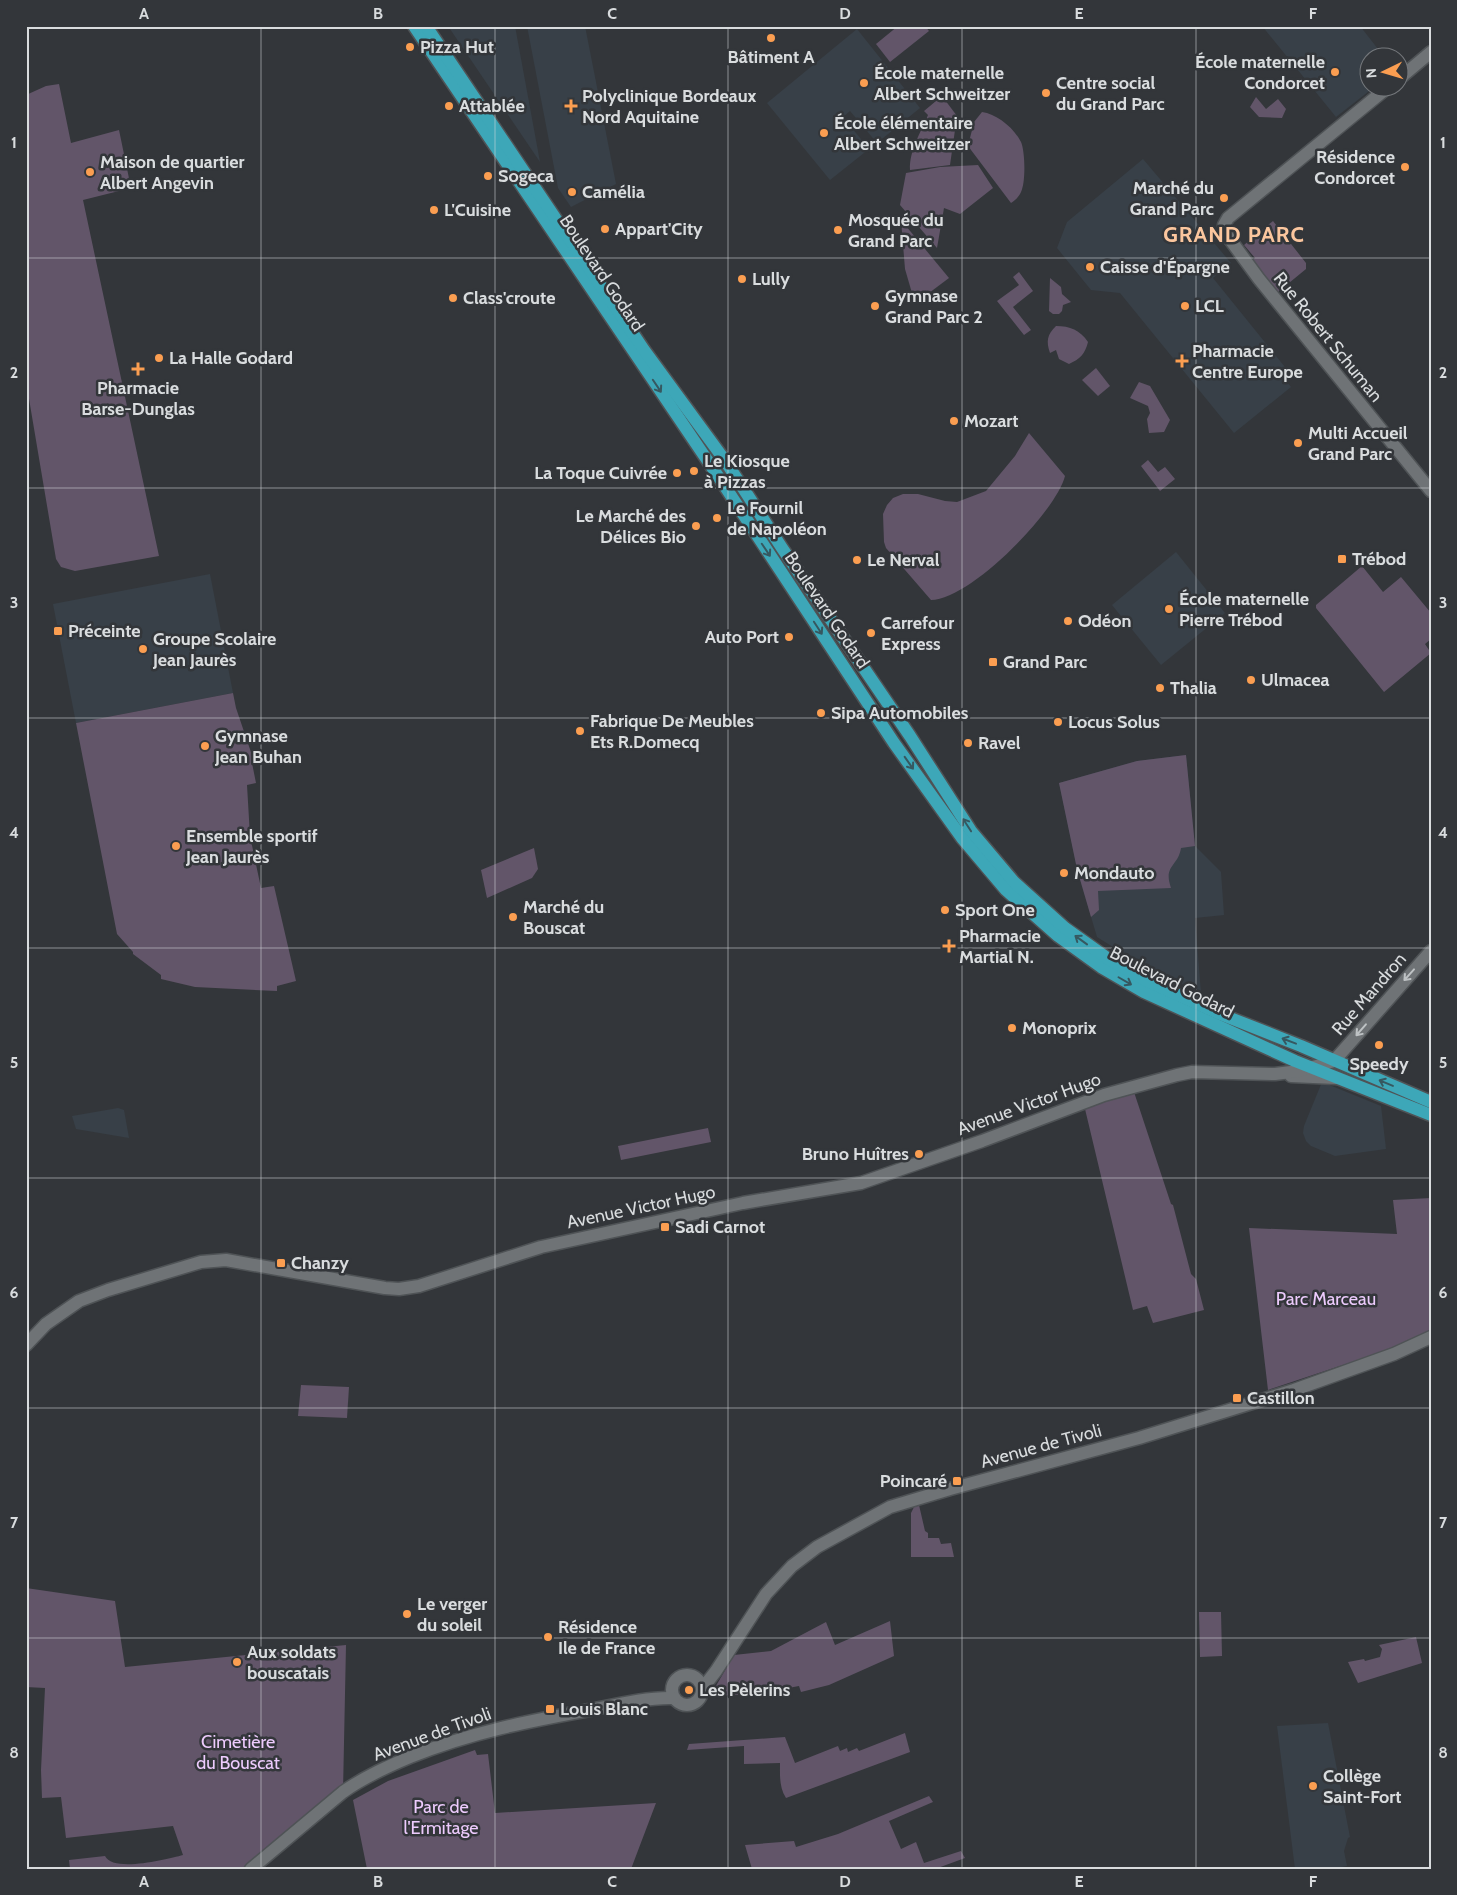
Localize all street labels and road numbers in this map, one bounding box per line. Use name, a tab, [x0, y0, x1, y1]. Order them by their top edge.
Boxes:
street label: Boulevard Godard	[555, 210, 649, 336]
street label: Rue Robert Schuman	[1269, 267, 1387, 407]
street label: Boulevard Godard	[780, 547, 874, 673]
street label: Boulevard Godard	[1106, 941, 1238, 1023]
street label: Rue Mandron	[1327, 948, 1411, 1040]
street label: Avenue Victor Hugo	[954, 1068, 1104, 1140]
street label: Avenue Victor Hugo	[565, 1180, 717, 1233]
street label: Avenue de Tivoli	[978, 1419, 1104, 1473]
street label: Avenue de Tivoli	[370, 1702, 494, 1766]

